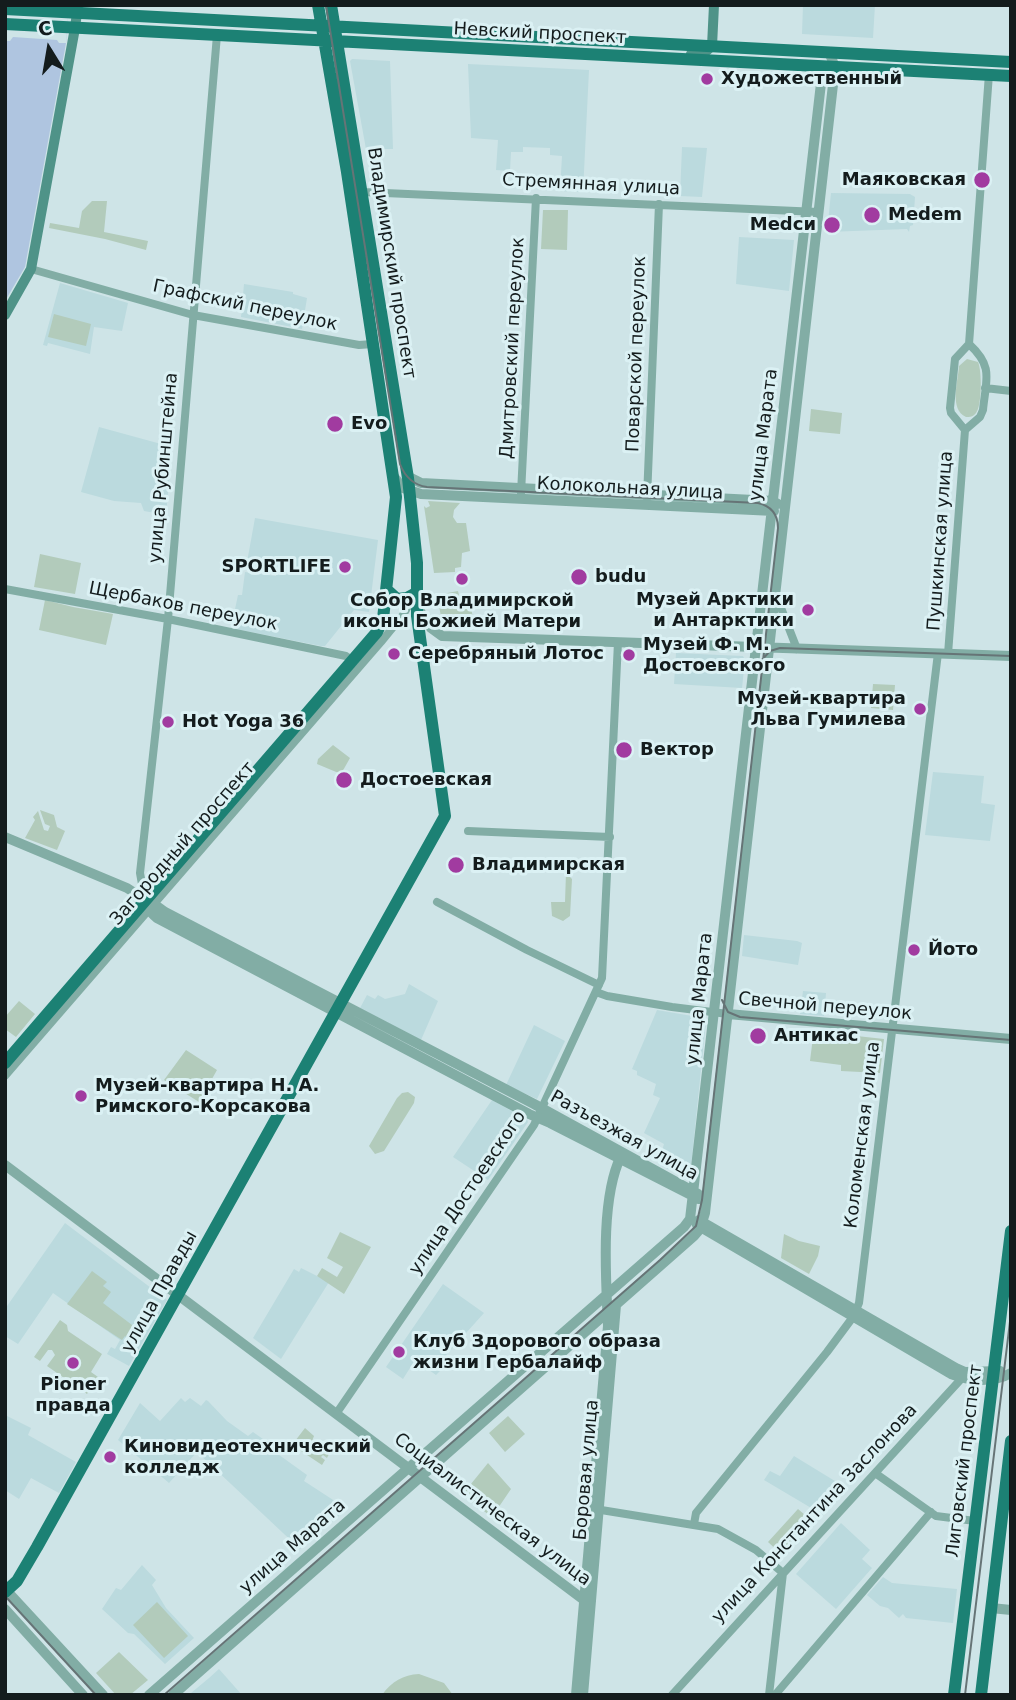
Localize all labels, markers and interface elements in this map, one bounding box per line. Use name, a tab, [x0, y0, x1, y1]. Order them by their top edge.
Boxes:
north arrow	[14, 14, 84, 84]
text: С	[36, 16, 54, 41]
street label: Невский проспект	[453, 19, 627, 49]
place label: Художественный	[721, 68, 902, 90]
marker: Художественный	[699, 71, 715, 87]
street label: Владимирский проспект	[362, 146, 420, 380]
place label: Маяковская	[842, 169, 966, 191]
street label: Стремянная улица	[501, 170, 681, 200]
marker: Маяковская	[972, 170, 992, 190]
place label: Medem	[888, 204, 962, 226]
marker: Medem	[862, 205, 882, 225]
place label: Medси	[750, 214, 816, 236]
marker: Medси	[822, 215, 842, 235]
street label: Дмитровский переулок	[496, 237, 530, 459]
street label: Поварской переулок	[623, 256, 651, 452]
street label: Графский переулок	[151, 276, 339, 336]
street label: улица Марата	[745, 367, 783, 503]
street label: улица Рубинштейна	[145, 372, 183, 564]
place label: Evo	[351, 413, 387, 435]
marker: Evo	[325, 414, 345, 434]
street label: Пушкинская улица	[924, 450, 958, 632]
street label: Колокольная улица	[536, 473, 724, 505]
place label: SPORTLIFE	[221, 556, 331, 578]
marker: SPORTLIFE	[337, 559, 353, 575]
place label: budu	[595, 566, 646, 588]
marker: budu	[569, 567, 589, 587]
marker: Собор Владимирской иконы Божией Матери	[454, 571, 470, 587]
street label: Щербаков переулок	[87, 578, 279, 636]
place label: Музей Арктики и Антарктики	[636, 589, 794, 632]
place label: Собор Владимирской иконы Божией Матери	[343, 590, 581, 632]
marker: Музей Арктики и Антарктики	[800, 602, 816, 618]
place label: Музей Ф. М. Достоевского	[643, 634, 785, 676]
place label: Серебряный Лотос	[408, 643, 604, 665]
marker: Серебряный Лотос	[386, 646, 402, 662]
marker: Музей Ф. М. Достоевского	[621, 647, 637, 663]
place label: Музей-квартира Льва Гумилева	[737, 688, 906, 730]
marker: Музей-квартира Льва Гумилева	[912, 701, 928, 717]
place label: Hot Yoga 36	[182, 711, 304, 733]
marker: Hot Yoga 36	[160, 714, 176, 730]
place label: Вектор	[640, 739, 714, 761]
marker: Вектор	[614, 740, 634, 760]
street label: Загородный проспект	[106, 758, 260, 930]
place label: Достоевская	[360, 769, 492, 791]
marker: Достоевская	[334, 770, 354, 790]
place label: Владимирская	[472, 854, 625, 876]
marker: Владимирская	[446, 855, 466, 875]
street label: улица Марата	[682, 932, 718, 1066]
place label: Йото	[928, 939, 978, 961]
marker: Йото	[906, 942, 922, 958]
street label: Свечной переулок	[737, 989, 913, 1025]
place label: Антикас	[774, 1025, 858, 1047]
marker: Антикас	[748, 1026, 768, 1046]
street label: Коломенская улица	[841, 1040, 885, 1230]
place label: Музей-квартира Н. А. Римского-Корсакова	[95, 1075, 319, 1118]
street label: Разъезжая улица	[546, 1086, 702, 1186]
marker: Музей-квартира Н. А. Римского-Корсакова	[73, 1088, 89, 1104]
street label: улица Достоевского	[405, 1107, 531, 1279]
street label: улица Правды	[118, 1227, 202, 1357]
place label: Клуб Здорового образа жизни Гербалайф	[413, 1331, 661, 1374]
marker: Клуб Здорового образа жизни Гербалайф	[391, 1344, 407, 1360]
marker: Pioner правда	[65, 1355, 81, 1371]
street label: Лиговский проспект	[942, 1363, 988, 1559]
place label: Pioner правда	[35, 1374, 111, 1416]
street label: Боровая улица	[570, 1399, 604, 1541]
street label: улица Константина Заслонова	[708, 1400, 922, 1628]
street label: Социалистическая улица	[389, 1429, 595, 1591]
place label: Киновидеотехнический колледж	[124, 1436, 371, 1478]
marker: Киновидеотехнический колледж	[102, 1449, 118, 1465]
street label: улица Марата	[236, 1495, 350, 1599]

